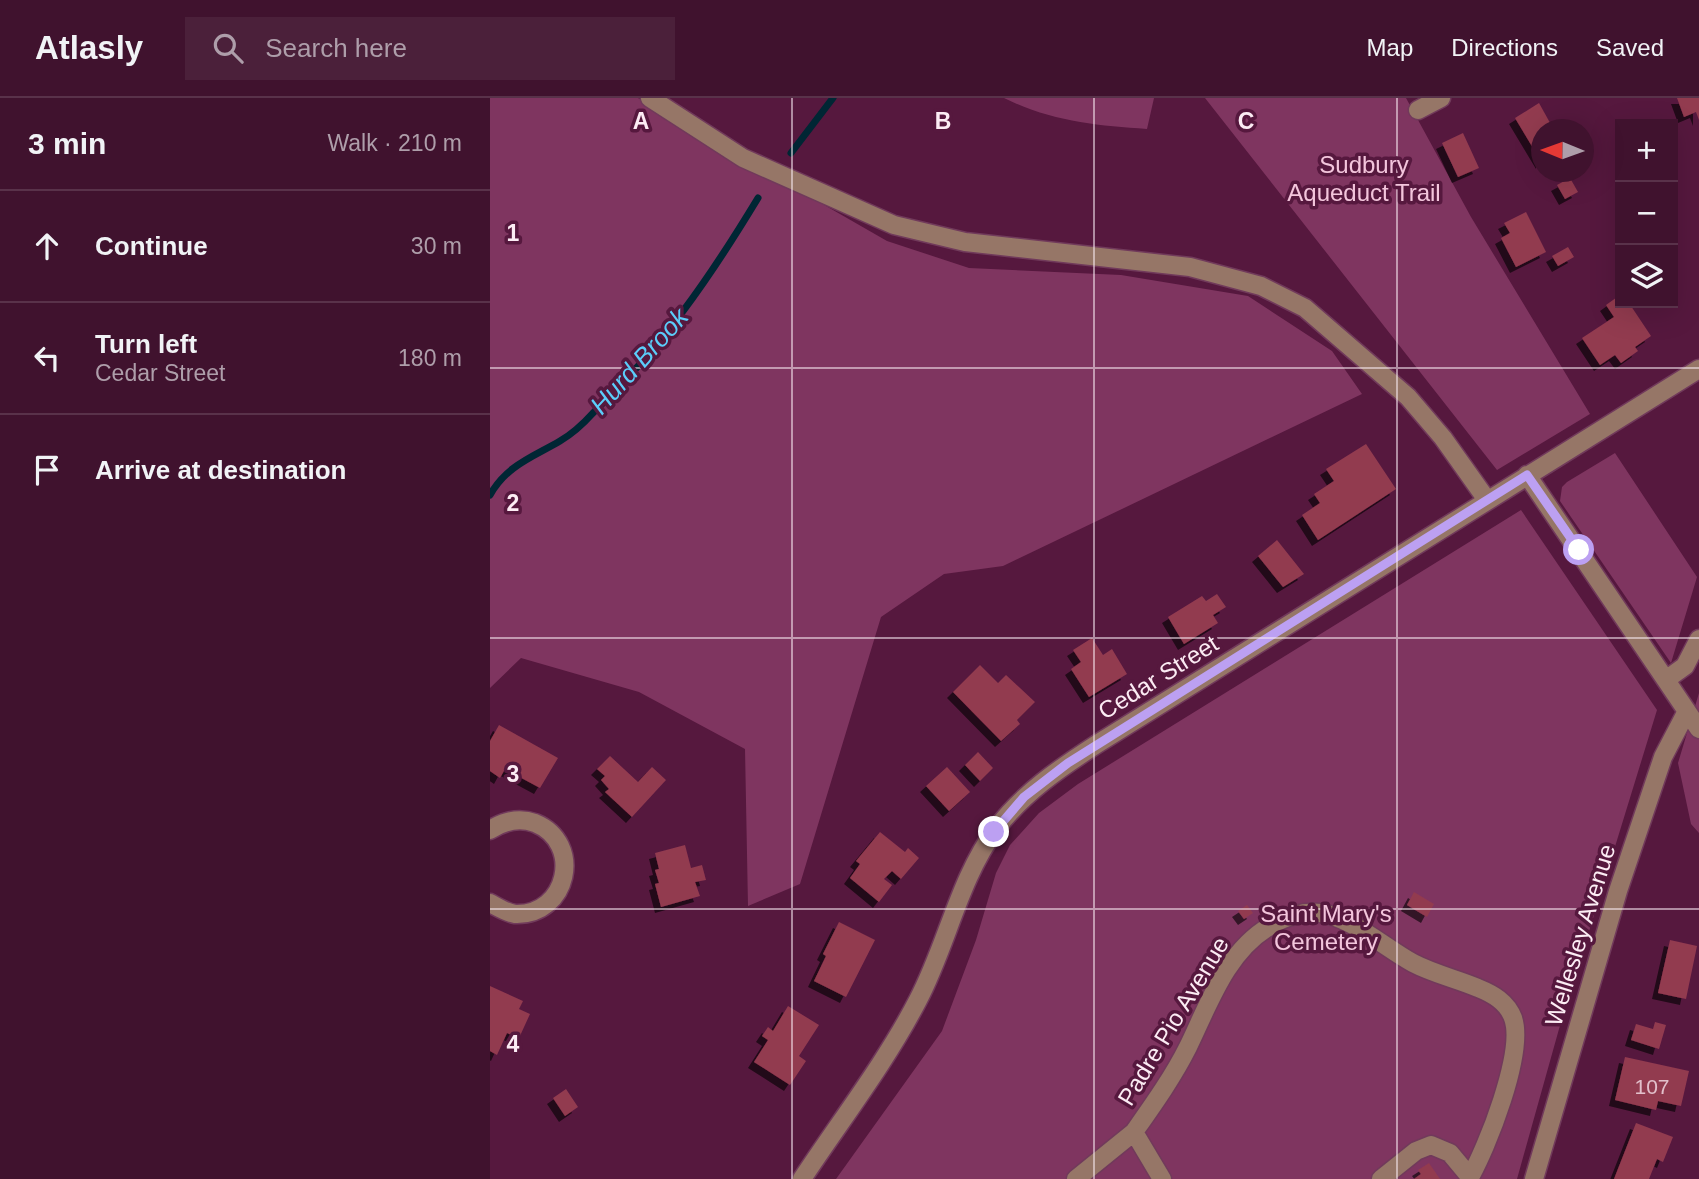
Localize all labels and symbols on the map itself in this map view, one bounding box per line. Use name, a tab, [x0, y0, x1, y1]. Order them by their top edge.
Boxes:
text: A	[633, 108, 649, 134]
text: B	[935, 108, 951, 134]
text: C	[1238, 108, 1254, 134]
north arrow	[1531, 119, 1594, 182]
park label: Sudbury Aqueduct Trail	[1287, 151, 1441, 206]
text: 1	[507, 220, 520, 246]
water label: Hurd Brook	[584, 301, 695, 420]
text: 2	[507, 490, 519, 516]
route start	[1563, 534, 1594, 565]
street label: Cedar Street	[1093, 629, 1223, 725]
text: 3	[507, 761, 519, 787]
route end	[978, 816, 1009, 847]
street label: Wellesley Avenue	[1540, 841, 1620, 1029]
park label: Saint Mary's Cemetery	[1260, 900, 1392, 955]
street label: Padre Pio Avenue	[1112, 932, 1234, 1110]
text: 4	[507, 1031, 520, 1057]
house number: 107	[1634, 1075, 1670, 1098]

